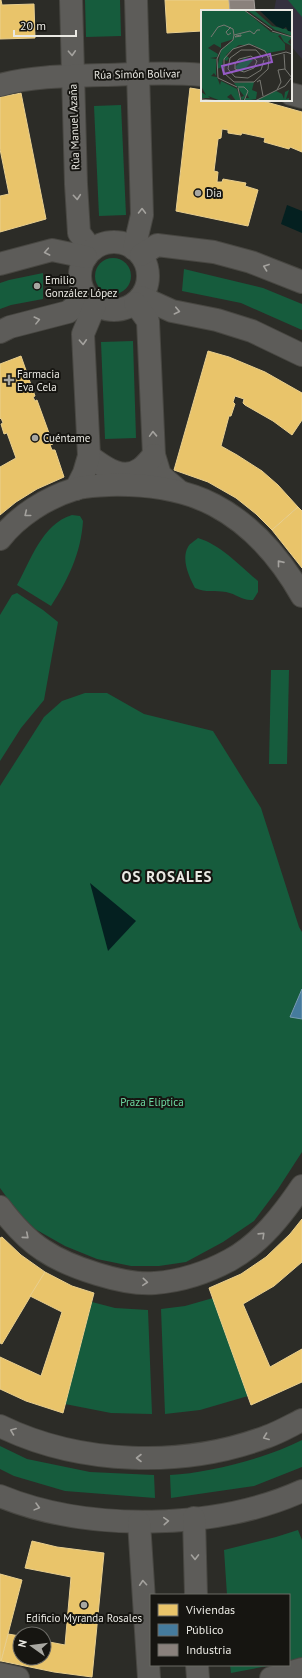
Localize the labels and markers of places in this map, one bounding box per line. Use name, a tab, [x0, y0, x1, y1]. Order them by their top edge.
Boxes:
place label: Dia	[206, 186, 222, 200]
marker: Dia	[193, 188, 203, 198]
place label: Emilio González López	[45, 273, 118, 300]
marker: Emilio González López	[32, 281, 42, 291]
place label: Farmacia Eva Cela	[17, 367, 60, 394]
marker: Farmacia Eva Cela	[4, 375, 14, 385]
place label: Cuéntame	[43, 431, 91, 445]
marker: Cuéntame	[30, 433, 40, 443]
marker: Edificio Myranda Rosales	[79, 1600, 89, 1610]
place label: Edificio Myranda Rosales	[26, 1611, 142, 1625]

